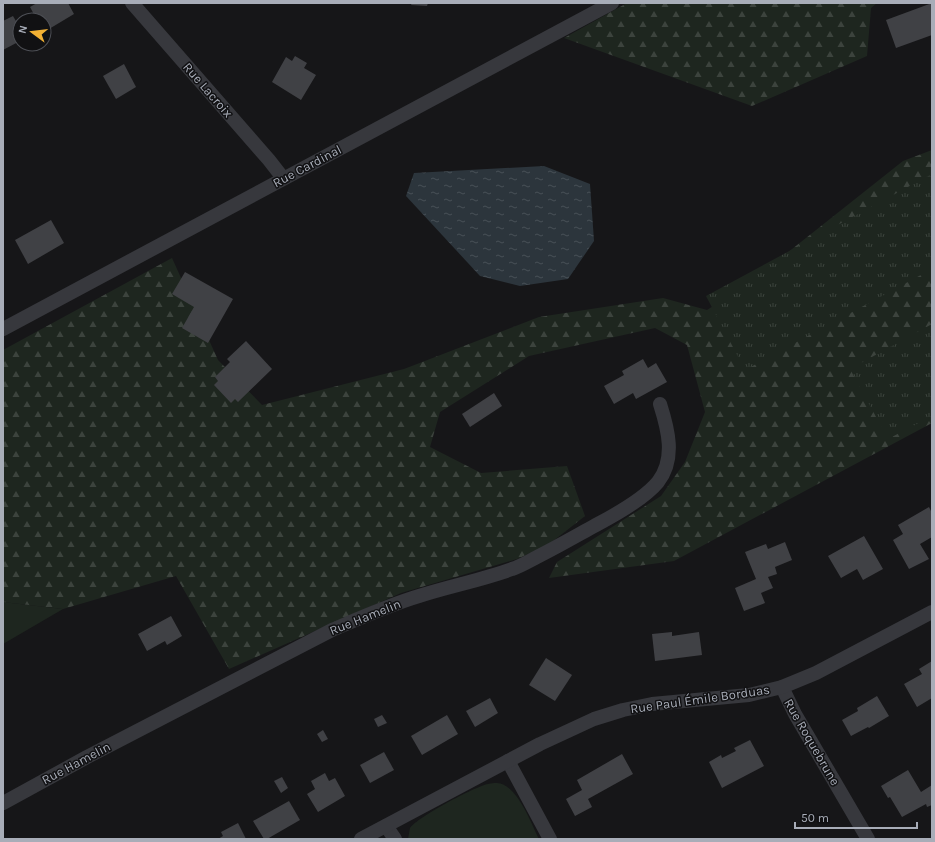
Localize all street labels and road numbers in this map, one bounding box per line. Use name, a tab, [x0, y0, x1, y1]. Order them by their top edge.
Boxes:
street label: Rue Lacroix	[180, 59, 236, 121]
street label: Rue Cardinal	[270, 142, 344, 190]
street label: Rue Hamelin	[327, 596, 403, 638]
street label: Rue Paul Émile Borduas	[629, 680, 771, 716]
street label: Rue Roquebrune	[780, 696, 843, 789]
street label: Rue Hamelin	[39, 739, 113, 787]

